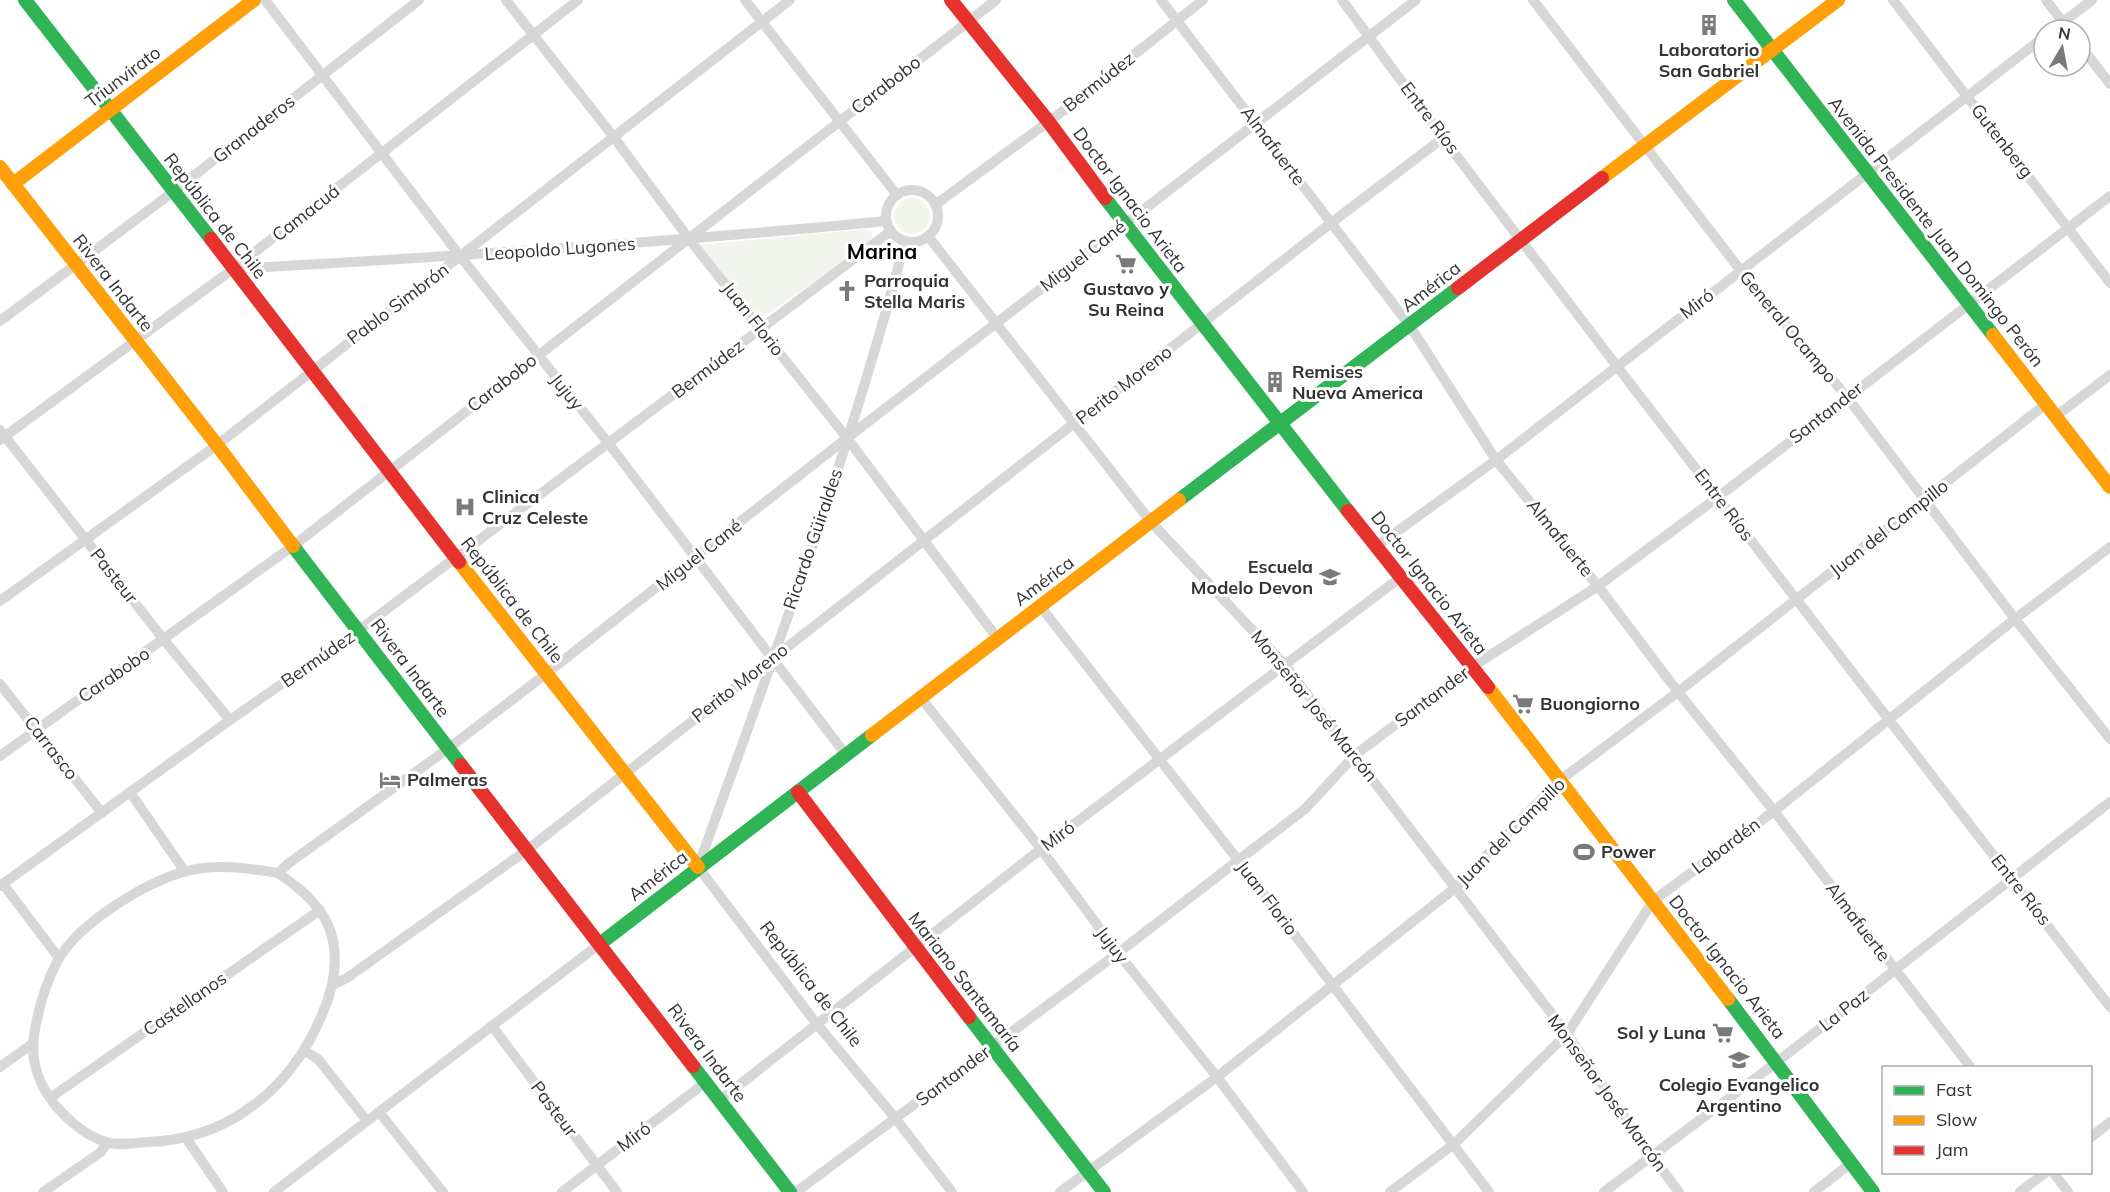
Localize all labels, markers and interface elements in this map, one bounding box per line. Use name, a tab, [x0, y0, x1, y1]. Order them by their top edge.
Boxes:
building icon: Laboratorio San Gabriel	[1697, 13, 1721, 37]
north arrow	[2032, 18, 2092, 78]
text: N	[2057, 22, 2072, 44]
place label: Laboratorio San Gabriel	[1658, 38, 1760, 82]
street label: Triunvirato	[80, 41, 165, 112]
street label: Bermúdez	[1058, 46, 1139, 117]
street label: Carabobo	[846, 50, 925, 119]
street label: Entre Ríos	[1396, 77, 1465, 158]
street label: Granaderos	[208, 89, 299, 168]
street label: Avenida Presidente Juan Domingo Perón	[1824, 92, 2049, 371]
street label: Gutenberg	[1966, 99, 2039, 182]
street label: Almafuerte	[1236, 101, 1311, 190]
street label: Doctor Ignacio Arieta	[1068, 122, 1193, 277]
street label: República de Chile	[159, 148, 272, 283]
street label: Camacuá	[267, 179, 344, 246]
street label: Miguel Cané	[1035, 215, 1130, 296]
street label: Rivera Indarte	[68, 229, 159, 336]
street label: Leopoldo Lugones	[484, 232, 636, 265]
district label: Marina	[847, 238, 917, 264]
supermarket icon: Gustavo y Su Reina	[1114, 252, 1138, 276]
street label: América	[1396, 256, 1465, 317]
street label: Pablo Simbrón	[342, 258, 453, 349]
street label: General Ocampo	[1735, 266, 1842, 388]
place label: Parroquia Stella Maris	[864, 269, 965, 313]
street label: Juan Florio	[717, 277, 790, 361]
place label: Gustavo y Su Reina	[1083, 277, 1169, 321]
church icon: Parroquia Stella Maris	[835, 279, 859, 303]
street label: Miró	[1675, 283, 1718, 324]
street label: Bermúdez	[667, 334, 748, 403]
street label: Perito Moreno	[1071, 340, 1176, 429]
street label: Carabobo	[462, 348, 541, 417]
place label: Remises Nueva America	[1292, 360, 1423, 404]
street label: Jujuy	[546, 369, 589, 415]
building icon: Remises Nueva America	[1263, 370, 1287, 394]
street label: Santander	[1784, 376, 1868, 449]
street label: Entre Ríos	[1690, 464, 1759, 545]
street label: Ricardo Güiraldes	[778, 465, 847, 612]
street label: Juan del Campillo	[1825, 474, 1953, 581]
place label: Clinica Cruz Celeste	[482, 485, 588, 529]
street label: Almafuerte	[1522, 494, 1599, 581]
hospital icon: Clinica Cruz Celeste	[453, 495, 477, 519]
street label: Doctor Ignacio Arieta	[1366, 506, 1493, 659]
street label: Miguel Cané	[651, 514, 746, 595]
street label: República de Chile	[456, 532, 569, 667]
street label: Pasteur	[86, 543, 143, 608]
street label: América	[1009, 551, 1078, 611]
place label: Escuela Modelo Devon	[1191, 555, 1313, 599]
school or university icon: Escuela Modelo Devon	[1318, 565, 1342, 589]
street label: Rivera Indarte	[366, 614, 455, 722]
street label: Bermúdez	[276, 625, 359, 692]
street label: Monseñor José Marcón	[1246, 625, 1383, 786]
street label: Perito Moreno	[687, 638, 792, 727]
street label: Carabobo	[73, 642, 154, 708]
street label: Santander	[1390, 661, 1474, 732]
supermarket icon: Buongiorno	[1511, 692, 1535, 716]
place label: Buongiorno	[1540, 692, 1640, 715]
street label: Carrasco	[19, 711, 83, 784]
hotel icon: Palmeras	[378, 768, 402, 792]
place label: Palmeras	[407, 768, 488, 791]
street label: Juan del Campillo	[1451, 772, 1570, 891]
street label: Labardén	[1687, 812, 1764, 879]
street label: Miró	[1036, 815, 1079, 856]
sports icon: Power	[1572, 840, 1596, 864]
place label: Power	[1601, 840, 1657, 863]
street label: América	[623, 845, 692, 906]
street label: Entre Ríos	[1986, 849, 2056, 930]
street label: Juan Florio	[1232, 856, 1303, 940]
street label: Almafuerte	[1821, 877, 1896, 966]
street label: Doctor Ignacio Arieta	[1664, 890, 1791, 1043]
street label: Mariano Santamaría	[904, 907, 1027, 1056]
street label: República de Chile	[755, 916, 868, 1051]
street label: Jujuy	[1091, 922, 1134, 968]
street label: Castellanos	[138, 966, 231, 1041]
street label: La Paz	[1814, 983, 1873, 1036]
street label: Rivera Indarte	[663, 999, 752, 1107]
street label: Monseñor José Marcón	[1543, 1010, 1672, 1176]
place label: Sol y Luna	[1617, 1021, 1706, 1044]
supermarket icon: Sol y Luna	[1711, 1021, 1735, 1045]
street label: Santander	[911, 1040, 995, 1111]
school or university icon: Colegio Evangelico Argentino	[1727, 1048, 1751, 1072]
legend	[1882, 1066, 2092, 1174]
place label: Colegio Evangelico Argentino	[1659, 1073, 1819, 1117]
street label: Pasteur	[526, 1076, 583, 1141]
text: Fast	[1936, 1078, 1972, 1101]
text: Slow	[1936, 1108, 1978, 1131]
street label: Miró	[612, 1116, 655, 1157]
text: Jam	[1936, 1138, 1969, 1161]

